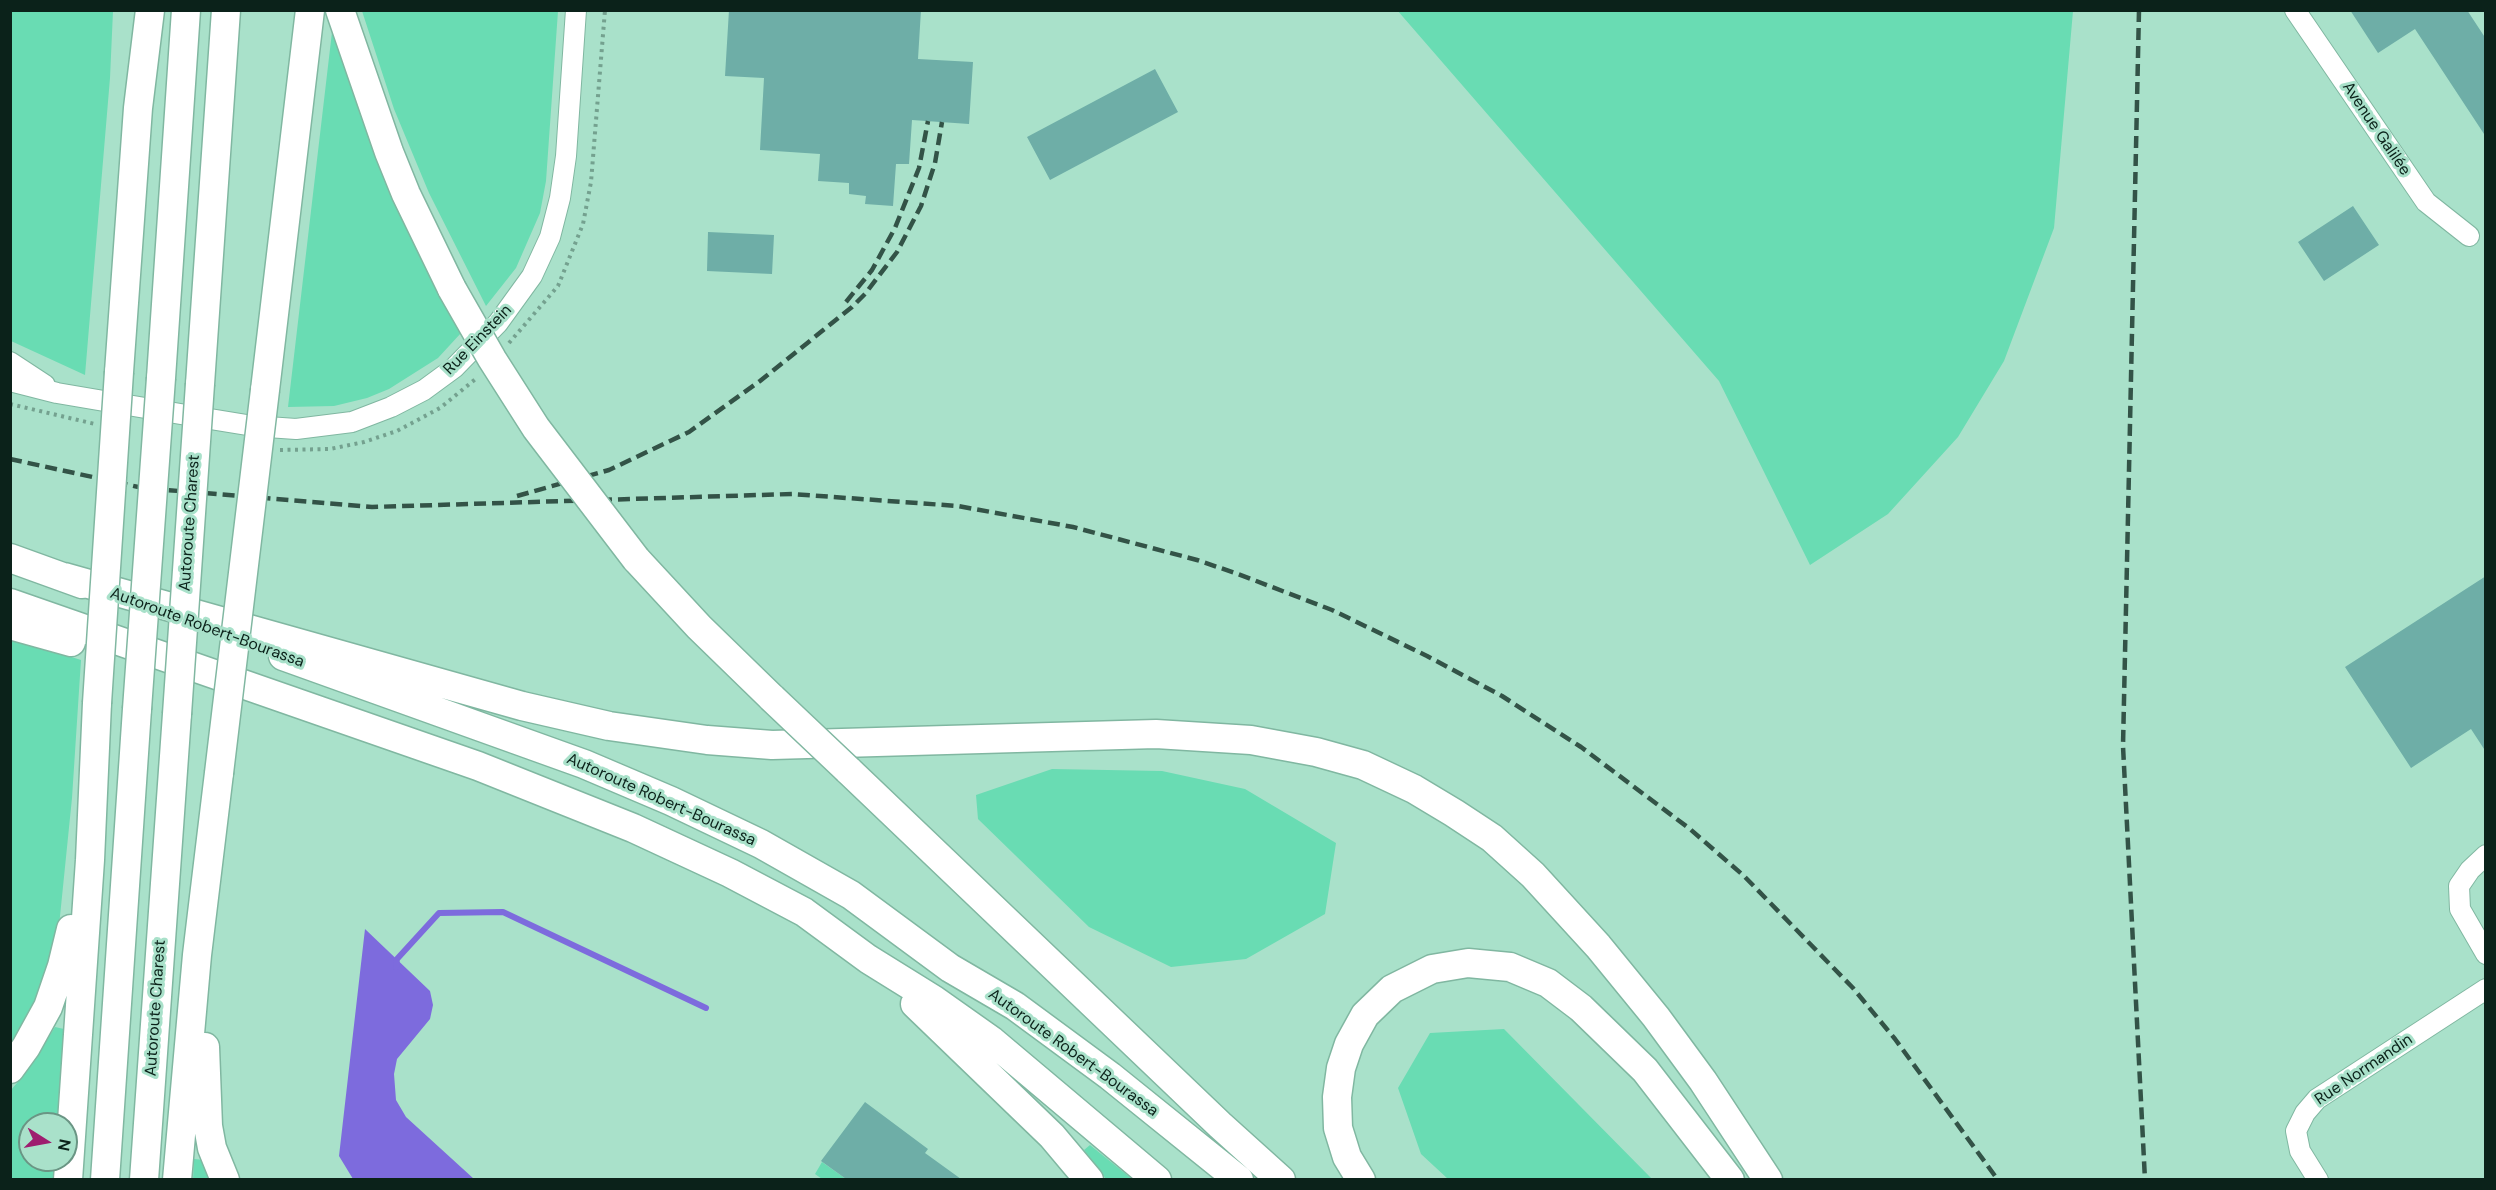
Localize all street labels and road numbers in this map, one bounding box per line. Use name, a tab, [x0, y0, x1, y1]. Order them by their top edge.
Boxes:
street label: Avenue Galilée	[2338, 79, 2414, 179]
street label: Rue Einstein	[440, 301, 516, 379]
street label: Autoroute Charest	[176, 454, 204, 592]
street label: Autoroute Robert-Bourassa	[107, 584, 307, 672]
street label: Autoroute Robert-Bourassa	[563, 750, 759, 850]
street label: Autoroute Charest	[142, 939, 170, 1077]
street label: Autoroute Robert-Bourassa	[984, 985, 1162, 1121]
street label: Rue Normandin	[2312, 1030, 2416, 1110]

